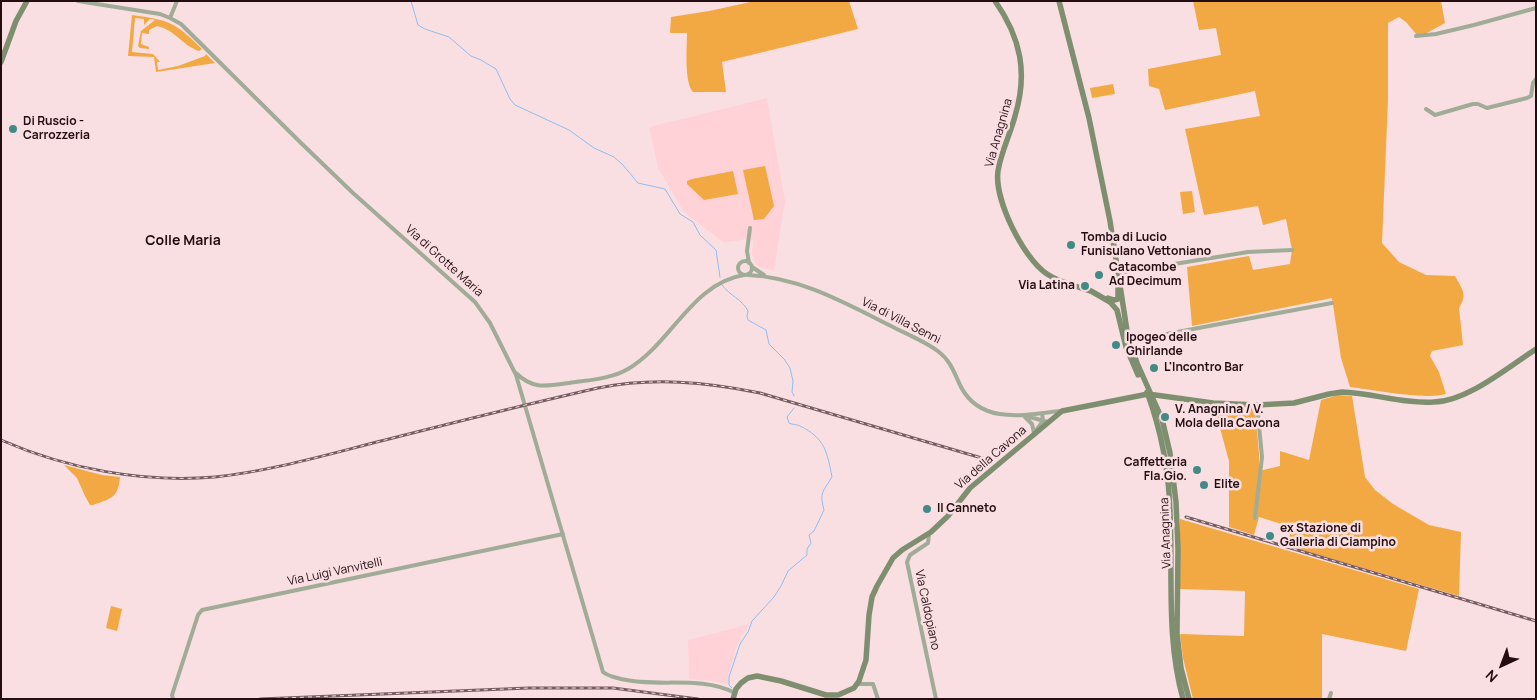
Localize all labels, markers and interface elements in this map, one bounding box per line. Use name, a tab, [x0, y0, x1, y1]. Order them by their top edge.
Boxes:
street label: Via Anagnina	[982, 97, 1016, 169]
place label: Di Ruscio - Carrozzeria	[23, 115, 90, 143]
marker: Di Ruscio - Carrozzeria	[7, 123, 19, 135]
street label: Via di Grotte Maria	[402, 222, 486, 300]
place label: Tomba di Lucio Funisulano Vettoniano	[1081, 231, 1211, 259]
district label: Colle Maria	[145, 233, 221, 249]
marker: Tomba di Lucio Funisulano Vettoniano	[1065, 239, 1077, 251]
place label: Catacombe Ad Decimum	[1109, 261, 1182, 289]
marker: Catacombe Ad Decimum	[1093, 269, 1105, 281]
place label: Via Latina	[1019, 279, 1075, 293]
marker: Via Latina	[1079, 280, 1091, 292]
street label: Via di Villa Senni	[859, 295, 943, 347]
place label: Ipogeo delle Ghirlande	[1126, 331, 1197, 359]
marker: Ipogeo delle Ghirlande	[1110, 339, 1122, 351]
place label: L'Incontro Bar	[1164, 361, 1243, 375]
marker: L'Incontro Bar	[1148, 362, 1160, 374]
place label: V. Anagnina / V. Mola della Cavona	[1175, 403, 1280, 431]
marker: V. Anagnina / V. Mola della Cavona	[1159, 411, 1171, 423]
street label: Via della Cavona	[953, 423, 1029, 493]
place label: Caffetteria Fla.Gio.	[1124, 456, 1187, 484]
marker: Caffetteria Fla.Gio.	[1191, 464, 1203, 476]
place label: Elite	[1214, 478, 1240, 492]
marker: Elite	[1198, 479, 1210, 491]
street label: Via Anagnina	[1158, 497, 1174, 569]
place label: Il Canneto	[937, 502, 996, 516]
marker: Il Canneto	[921, 503, 933, 515]
place label: ex Stazione di Galleria di Ciampino	[1280, 522, 1396, 550]
marker: ex Stazione di Galleria di Ciampino	[1264, 530, 1276, 542]
street label: Via Luigi Vanvitelli	[286, 555, 384, 589]
street label: Via Caldopiano	[911, 568, 943, 652]
north arrow	[1477, 640, 1527, 690]
text: N	[1481, 666, 1502, 687]

